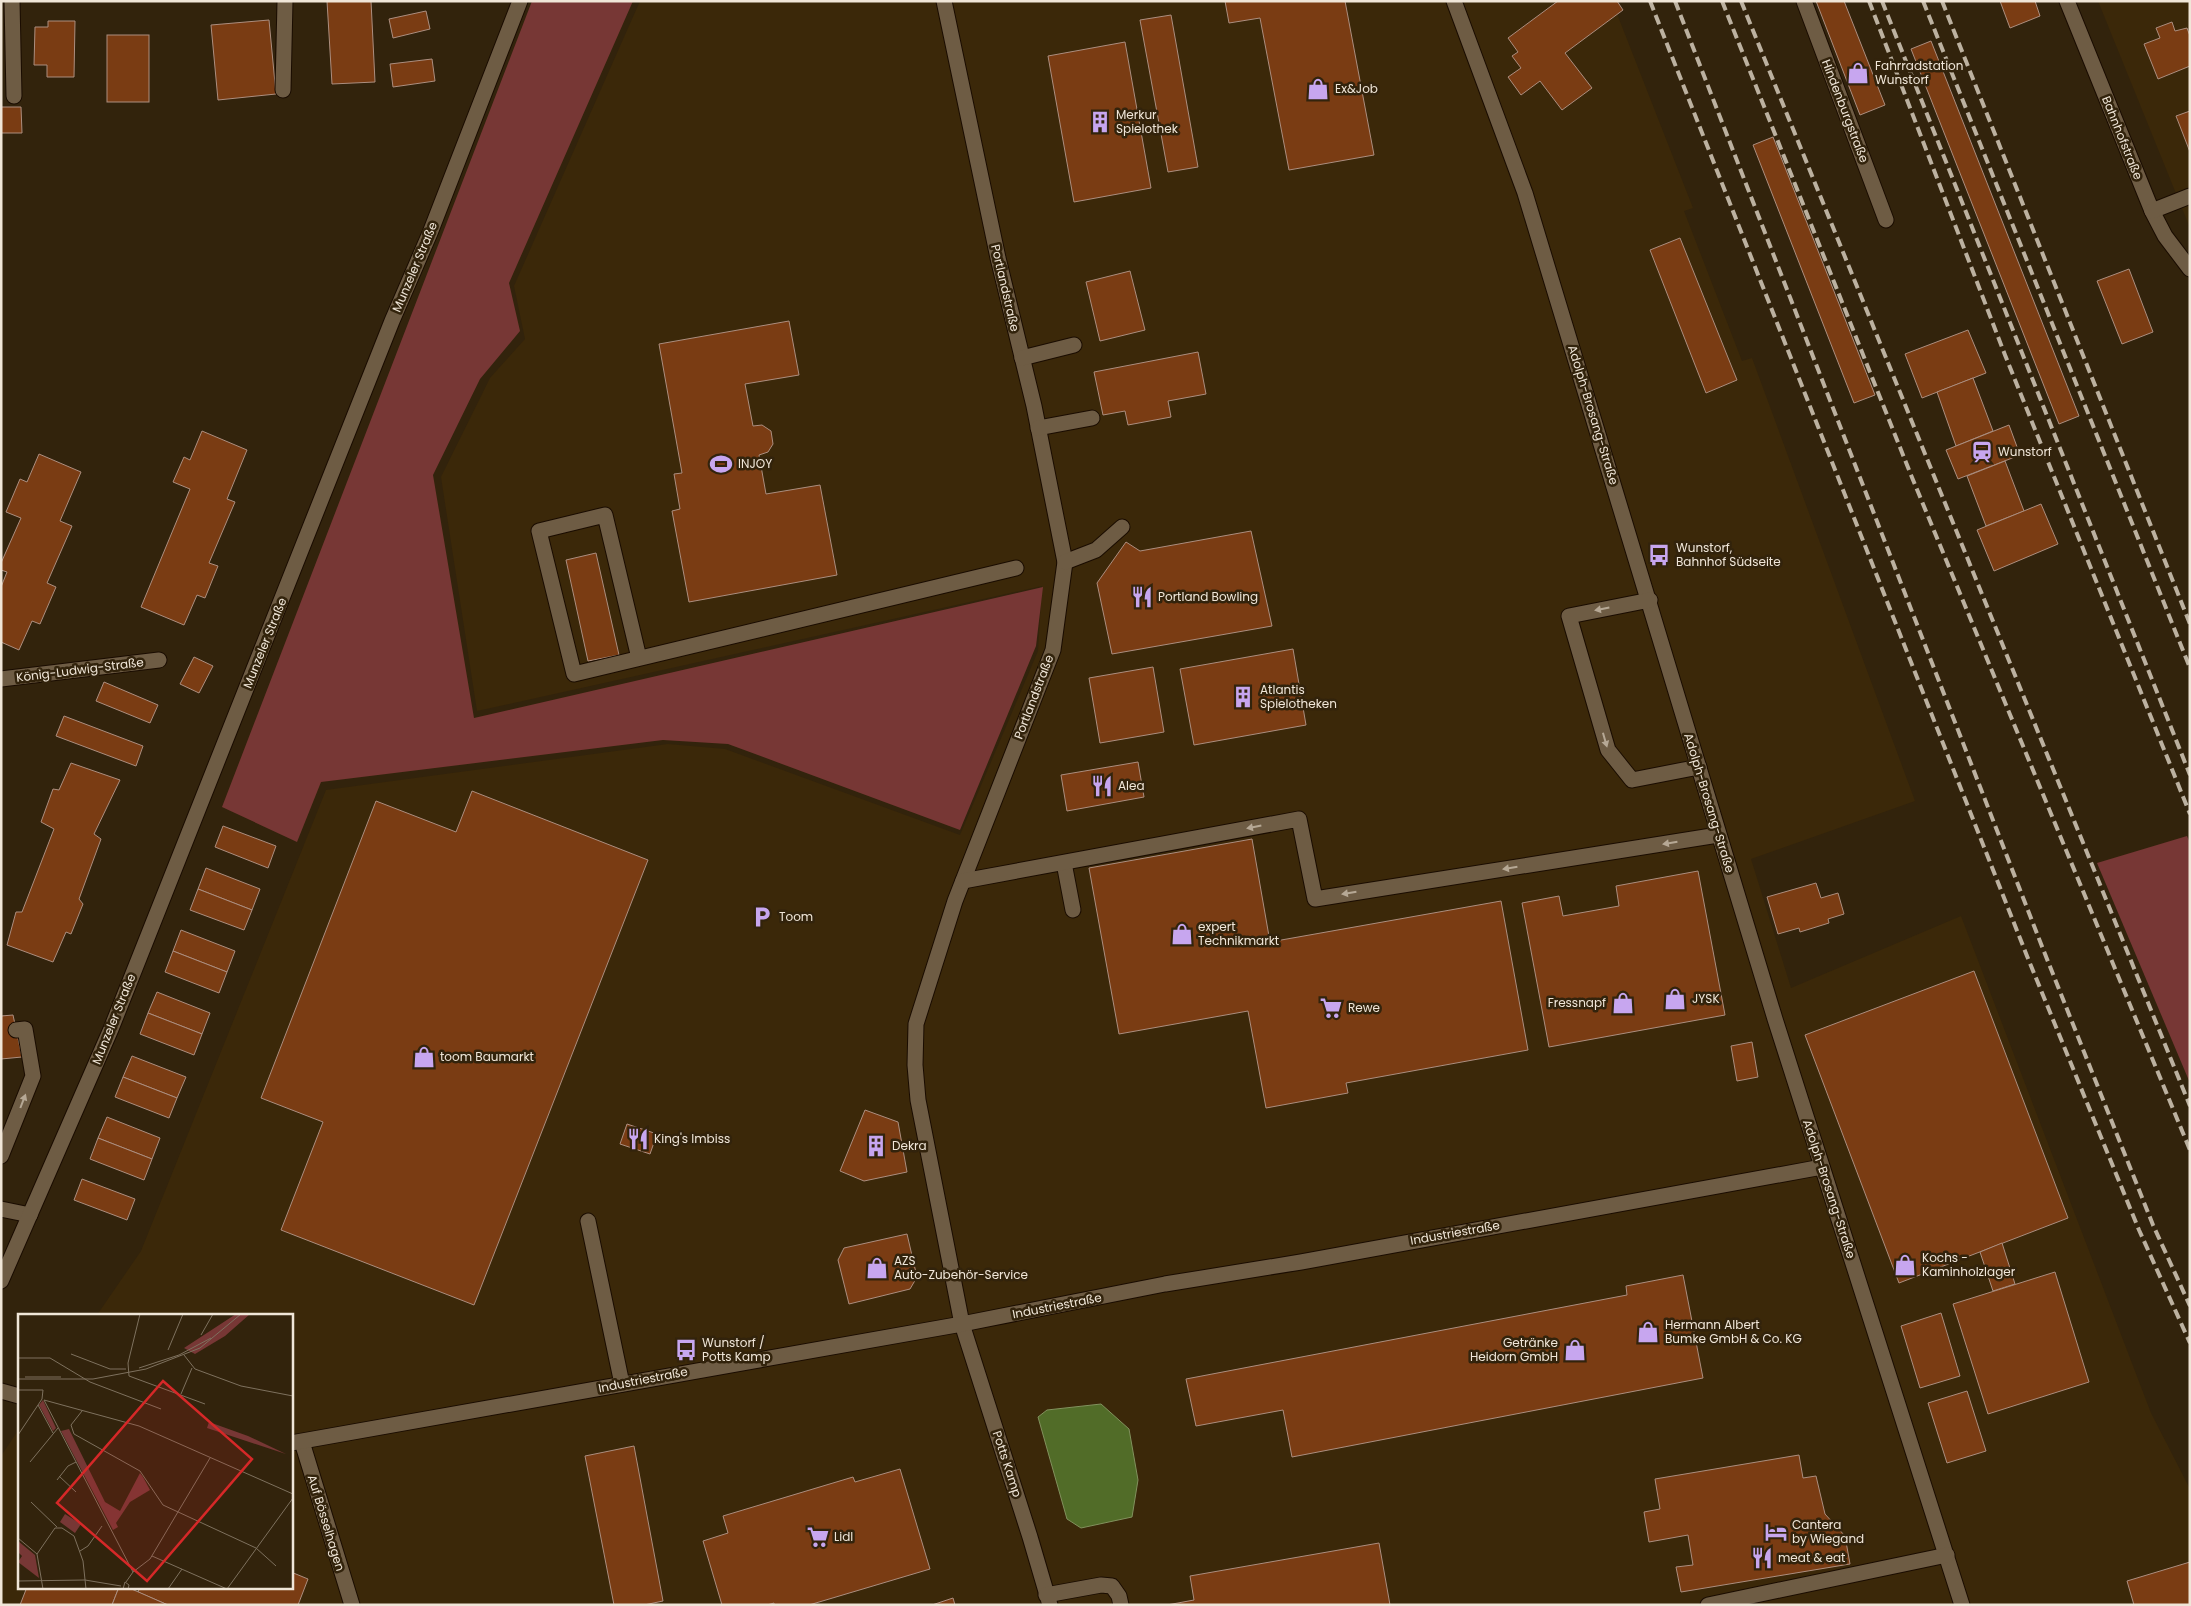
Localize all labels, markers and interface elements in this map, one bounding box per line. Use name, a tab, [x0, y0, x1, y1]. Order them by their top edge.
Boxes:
street label: Hindenburgstraße	[1818, 57, 1873, 165]
place label: Fahrradstation Wunstorf	[1875, 57, 1963, 88]
shop icon: Fahrradstation Wunstorf	[1845, 60, 1871, 86]
shop icon: Ex&Job	[1305, 76, 1331, 102]
place label: Ex&Job	[1335, 80, 1378, 97]
street label: Bahnhofstraße	[2098, 93, 2147, 182]
place label: Merkur Spielothek	[1116, 106, 1179, 137]
building icon: Merkur Spielothek	[1087, 109, 1113, 135]
street label: Munzeler Straße	[388, 219, 441, 314]
street label: Portlandstraße	[987, 243, 1024, 333]
street label: Adolph-Brosang-Straße	[1564, 343, 1623, 487]
station icon: Wunstorf	[1969, 439, 1995, 465]
place label: Wunstorf	[1998, 443, 2052, 460]
sports icon: INJOY	[708, 451, 734, 477]
place label: INJOY	[738, 455, 772, 472]
place label: Wunstorf, Bahnhof Südseite	[1676, 539, 1781, 570]
bus stop icon: Wunstorf, Bahnhof Südseite	[1646, 542, 1672, 568]
restaurant icon: Portland Bowling	[1129, 584, 1155, 610]
place label: Portland Bowling	[1158, 588, 1258, 605]
street label: Munzeler Straße	[239, 595, 290, 691]
one-way arrow	[1593, 606, 1609, 614]
street label: Portlandstraße	[1010, 652, 1057, 741]
street label: König-Ludwig-Straße	[15, 653, 145, 686]
place label: Atlantis Spielotheken	[1260, 681, 1337, 712]
building icon: Atlantis Spielotheken	[1230, 684, 1256, 710]
street label: Adolph-Brosang-Straße	[1680, 731, 1739, 875]
one-way arrow	[1601, 733, 1609, 748]
restaurant icon: Alea	[1089, 773, 1115, 799]
place label: Alea	[1118, 777, 1145, 794]
one-way arrow	[1245, 824, 1261, 832]
one-way arrow	[1662, 839, 1678, 847]
one-way arrow	[1501, 864, 1517, 872]
one-way arrow	[1341, 889, 1357, 897]
parking icon: Toom	[749, 904, 775, 930]
place label: Toom	[779, 908, 813, 925]
place label: expert Technikmarkt	[1198, 918, 1279, 949]
shop icon: expert Technikmarkt	[1169, 921, 1195, 947]
street label: Munzeler Straße	[88, 971, 139, 1067]
shop icon: JYSK	[1662, 986, 1688, 1012]
shop icon: Fressnapf	[1610, 990, 1636, 1016]
place label: JYSK	[1692, 990, 1720, 1007]
place label: Fressnapf	[1548, 994, 1606, 1011]
supermarket icon: Rewe	[1318, 995, 1344, 1021]
place label: Rewe	[1348, 999, 1380, 1016]
shop icon: toom Baumarkt	[411, 1044, 437, 1070]
place label: toom Baumarkt	[440, 1048, 534, 1065]
one-way arrow	[20, 1094, 28, 1108]
street label: Adolph-Brosang-Straße	[1799, 1117, 1860, 1260]
restaurant icon: King's Imbiss	[625, 1126, 651, 1152]
place label: King's Imbiss	[654, 1130, 730, 1147]
building icon: Dekra	[863, 1133, 889, 1159]
place label: Dekra	[892, 1137, 927, 1154]
street label: Industriestraße	[1409, 1216, 1501, 1249]
place label: Kochs - Kaminholzlager	[1922, 1249, 2016, 1280]
place label: AZS Auto-Zubehör-Service	[894, 1252, 1028, 1283]
shop icon: Kochs - Kaminholzlager	[1892, 1252, 1918, 1278]
shop icon: AZS Auto-Zubehör-Service	[864, 1255, 890, 1281]
street label: Industriestraße	[1011, 1289, 1103, 1323]
inset map	[18, 1314, 292, 1588]
place label: Hermann Albert Bumke GmbH & Co. KG	[1665, 1316, 1802, 1347]
shop icon: Hermann Albert Bumke GmbH & Co. KG	[1635, 1319, 1661, 1345]
place label: Wunstorf / Potts Kamp	[702, 1334, 771, 1365]
place label: Getränke Heidorn GmbH	[1470, 1334, 1558, 1365]
bus stop icon: Wunstorf / Potts Kamp	[673, 1337, 699, 1363]
shop icon: Getränke Heidorn GmbH	[1562, 1337, 1588, 1363]
street label: Industriestraße	[597, 1363, 689, 1397]
street label: Potts Kamp	[989, 1429, 1026, 1499]
street label: Auf Bösselhagen	[304, 1473, 349, 1573]
place label: Cantera by Wiegand	[1792, 1516, 1864, 1547]
hotel icon: Cantera by Wiegand	[1763, 1519, 1789, 1545]
supermarket icon: Lidl	[805, 1524, 831, 1550]
place label: Lidl	[834, 1528, 853, 1545]
restaurant icon: meat & eat	[1749, 1545, 1775, 1571]
place label: meat & eat	[1778, 1549, 1845, 1566]

